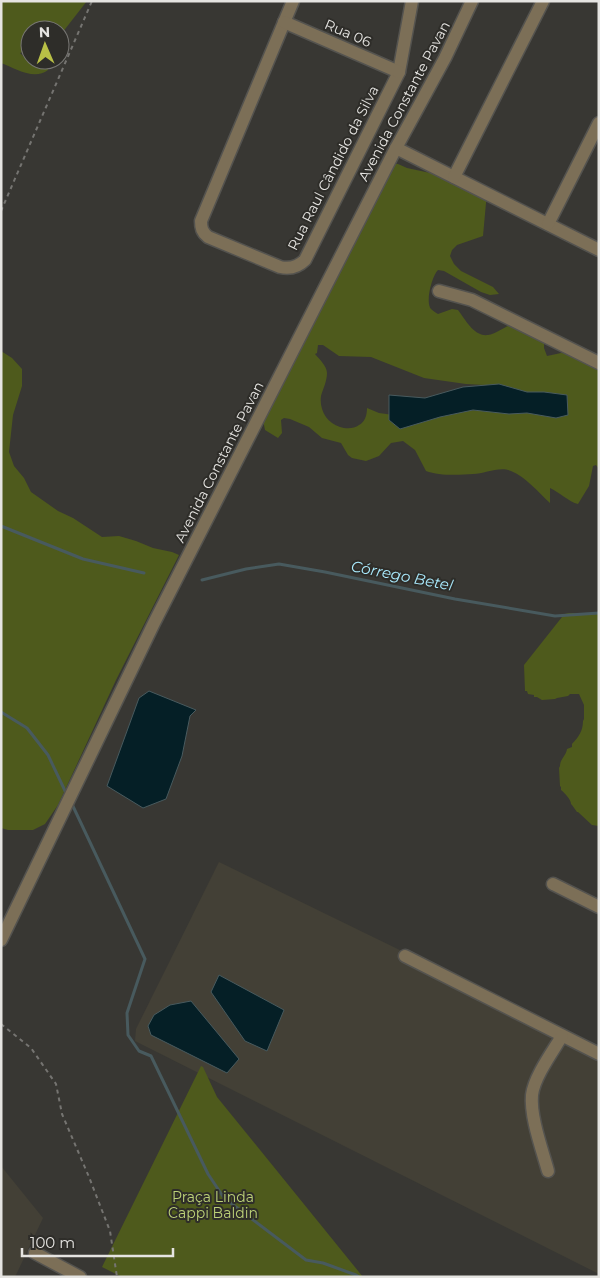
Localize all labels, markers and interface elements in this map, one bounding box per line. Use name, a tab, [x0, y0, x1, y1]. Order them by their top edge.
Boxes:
street label: Rua 06	[322, 15, 375, 51]
street label: Avenida Constante Pavan	[354, 18, 454, 184]
north arrow	[20, 20, 70, 70]
text: N	[39, 23, 51, 41]
street label: Rua Raul Cândido da Silva	[284, 83, 382, 253]
street label: Avenida Constante Pavan	[170, 378, 268, 546]
water label: Córrego Betel	[349, 556, 455, 595]
park label: Praça Linda Cappi Baldin	[168, 1188, 258, 1222]
scale bar	[22, 1226, 174, 1258]
text: 100 m	[30, 1233, 75, 1252]

